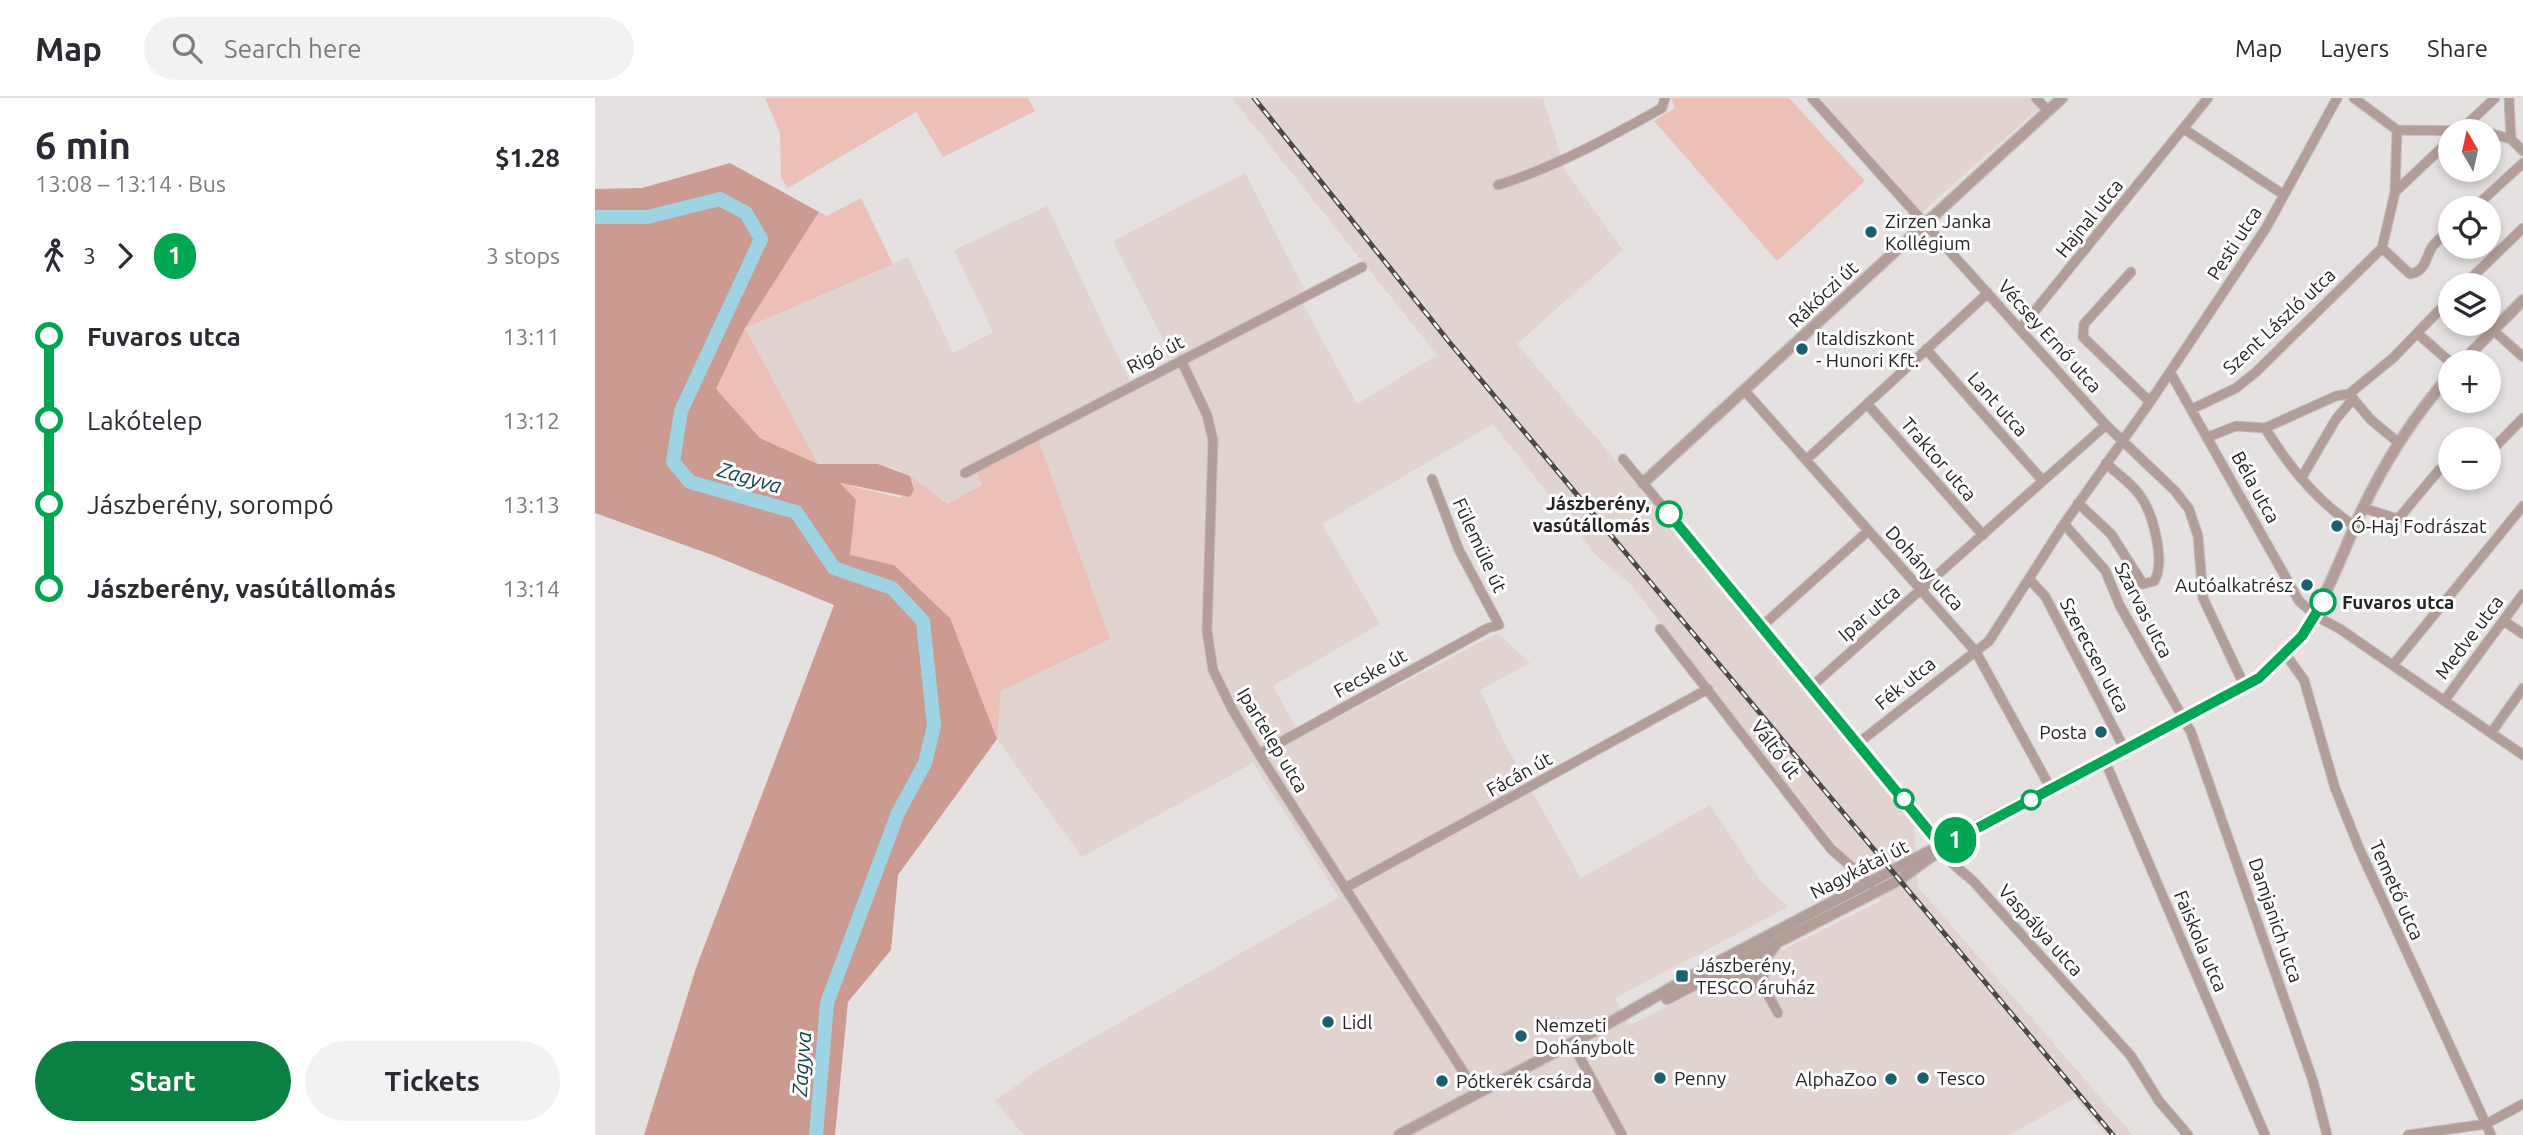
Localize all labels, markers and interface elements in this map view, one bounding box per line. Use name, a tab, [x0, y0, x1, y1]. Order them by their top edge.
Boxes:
search box	[144, 17, 634, 80]
icon: search	[168, 29, 206, 67]
text: Map	[35, 30, 102, 67]
text: Search here	[224, 34, 362, 63]
text: Map	[2235, 35, 2282, 62]
text: Layers	[2320, 35, 2389, 62]
text: Share	[2427, 35, 2488, 62]
north arrow	[2438, 119, 2501, 182]
map controls	[2438, 119, 2501, 490]
text: 6 min	[35, 124, 131, 166]
text: $1.28	[495, 143, 560, 172]
text: 13:08 – 13:14 · Bus	[35, 171, 226, 196]
street label: Hajnal utca	[2051, 174, 2127, 262]
button: locate	[2438, 196, 2501, 259]
street label: Pesti utca	[2202, 202, 2266, 284]
place label: Zirzen Janka Kollégium	[1885, 210, 1991, 254]
marker: Zirzen Janka Kollégium	[1863, 224, 1879, 240]
icon: walk	[35, 237, 73, 275]
icon: forward	[106, 237, 144, 275]
text: 1	[168, 242, 182, 269]
text: 3	[83, 243, 96, 268]
text: 3 stops	[486, 243, 560, 268]
street label: Rákóczi út	[1784, 256, 1863, 332]
street label: Szent László utca	[2218, 263, 2340, 379]
button: layers	[2438, 273, 2501, 336]
street label: Vécsey Ernő utca	[1994, 275, 2106, 397]
text: Fuvaros utca	[87, 322, 241, 351]
text: 13:11	[502, 324, 560, 349]
place label: Italdiszkont - Hunori Kft.	[1816, 327, 1919, 371]
street label: Rigó út	[1123, 330, 1188, 378]
marker: Italdiszkont - Hunori Kft.	[1794, 341, 1810, 357]
button: +	[2438, 350, 2501, 413]
street label: Lant utca	[1963, 367, 2033, 441]
text: Lakótelep	[87, 406, 202, 435]
text: 13:12	[502, 408, 560, 433]
street label: Traktor utca	[1897, 413, 1981, 505]
button: −	[2438, 427, 2501, 490]
street label: Béla utca	[2227, 447, 2285, 527]
water label: Zagyva	[714, 456, 785, 498]
text: Jászberény, sorompó	[87, 490, 334, 519]
text: 13:13	[502, 492, 560, 517]
place label: Jászberény, vasútállomás	[1533, 492, 1650, 536]
street label: Fülemüle út	[1449, 494, 1512, 596]
marker: Jászberény, vasútállomás	[1656, 501, 1682, 527]
place label: Ó-Haj Fodrászat	[2351, 515, 2487, 537]
marker: Ó-Haj Fodrászat	[2329, 518, 2345, 534]
street label: Dohány utca	[1881, 521, 1969, 615]
street label: Szarvas utca	[2110, 558, 2178, 662]
text: Jászberény, vasútállomás	[87, 574, 396, 603]
place label: Autóalkatrész	[2175, 574, 2293, 596]
text: 13:14	[502, 576, 560, 601]
marker: Autóalkatrész	[2299, 577, 2315, 593]
street label: Ipar utca	[1834, 580, 1904, 646]
marker: Fuvaros utca	[2310, 589, 2336, 615]
place label: Fuvaros utca	[2342, 591, 2454, 613]
street label: Medve utca	[2430, 591, 2508, 683]
street label: Szerecsen utca	[2056, 594, 2134, 716]
street label: Fecske út	[1330, 644, 1411, 702]
street label: Fék utca	[1870, 652, 1940, 714]
street label: Ipartelep utca	[1233, 683, 1313, 797]
street label: Váltó út	[1747, 715, 1805, 783]
place label: Posta	[2039, 721, 2087, 743]
marker: Posta	[2093, 724, 2109, 740]
street label: Fácán út	[1483, 747, 1556, 801]
unlabelled marker	[1894, 789, 1914, 809]
unlabelled marker	[2021, 790, 2041, 810]
line badge: 1	[1932, 817, 1978, 863]
text: 1	[1948, 826, 1962, 853]
street label: Nagykátai út	[1806, 835, 1912, 903]
street label: Temető utca	[2365, 837, 2429, 943]
street label: Damjanich utca	[2244, 855, 2308, 985]
street label: Vaspálya utca	[1994, 880, 2088, 980]
street label: Faiskola utca	[2170, 887, 2232, 995]
place label: Jászberény, TESCO áruház	[1696, 954, 1815, 998]
marker: Jászberény, TESCO áruház	[1674, 968, 1690, 984]
place label: Lidl	[1342, 1011, 1372, 1033]
marker: Lidl	[1320, 1014, 1336, 1030]
place label: Nemzeti Dohánybolt	[1535, 1014, 1635, 1058]
marker: Nemzeti Dohánybolt	[1513, 1028, 1529, 1044]
water label: Zagyva	[787, 1031, 815, 1098]
button: Start	[35, 1041, 291, 1121]
button: Tickets	[305, 1041, 560, 1121]
place label: Penny	[1674, 1067, 1726, 1089]
place label: Tesco	[1937, 1067, 1985, 1089]
place label: AlphaZoo	[1795, 1068, 1877, 1090]
place label: Pótkerék csárda	[1456, 1070, 1592, 1092]
marker: Penny	[1652, 1070, 1668, 1086]
marker: Tesco	[1915, 1070, 1931, 1086]
marker: AlphaZoo	[1883, 1071, 1899, 1087]
marker: Pótkerék csárda	[1434, 1073, 1450, 1089]

